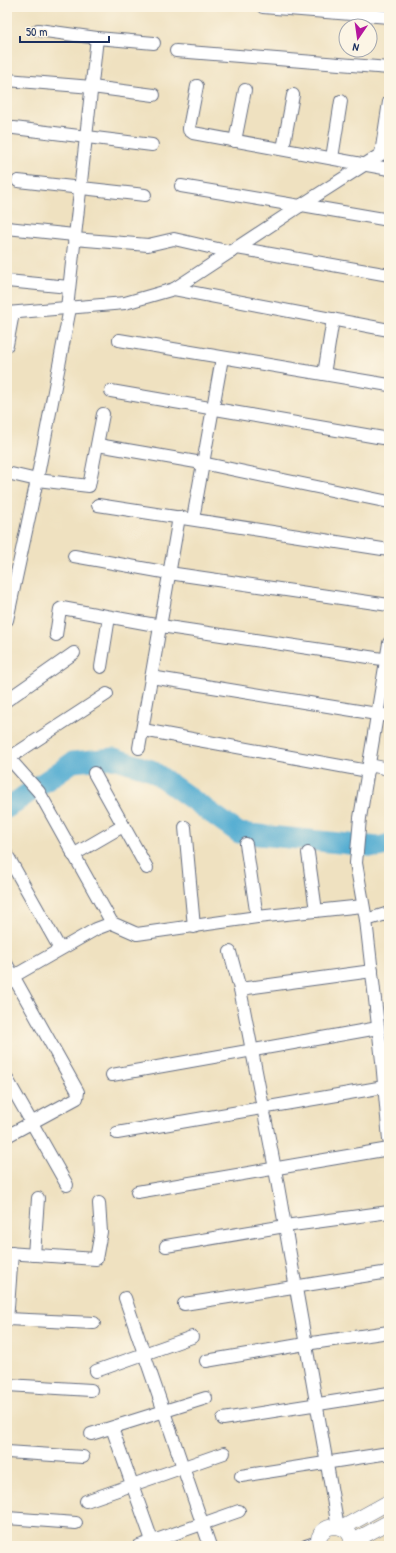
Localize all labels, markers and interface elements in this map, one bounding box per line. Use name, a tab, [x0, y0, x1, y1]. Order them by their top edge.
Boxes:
scale bar	[20, 18, 109, 44]
north arrow	[338, 18, 378, 58]
text: 50 m	[26, 23, 47, 40]
text: N	[351, 40, 360, 55]

